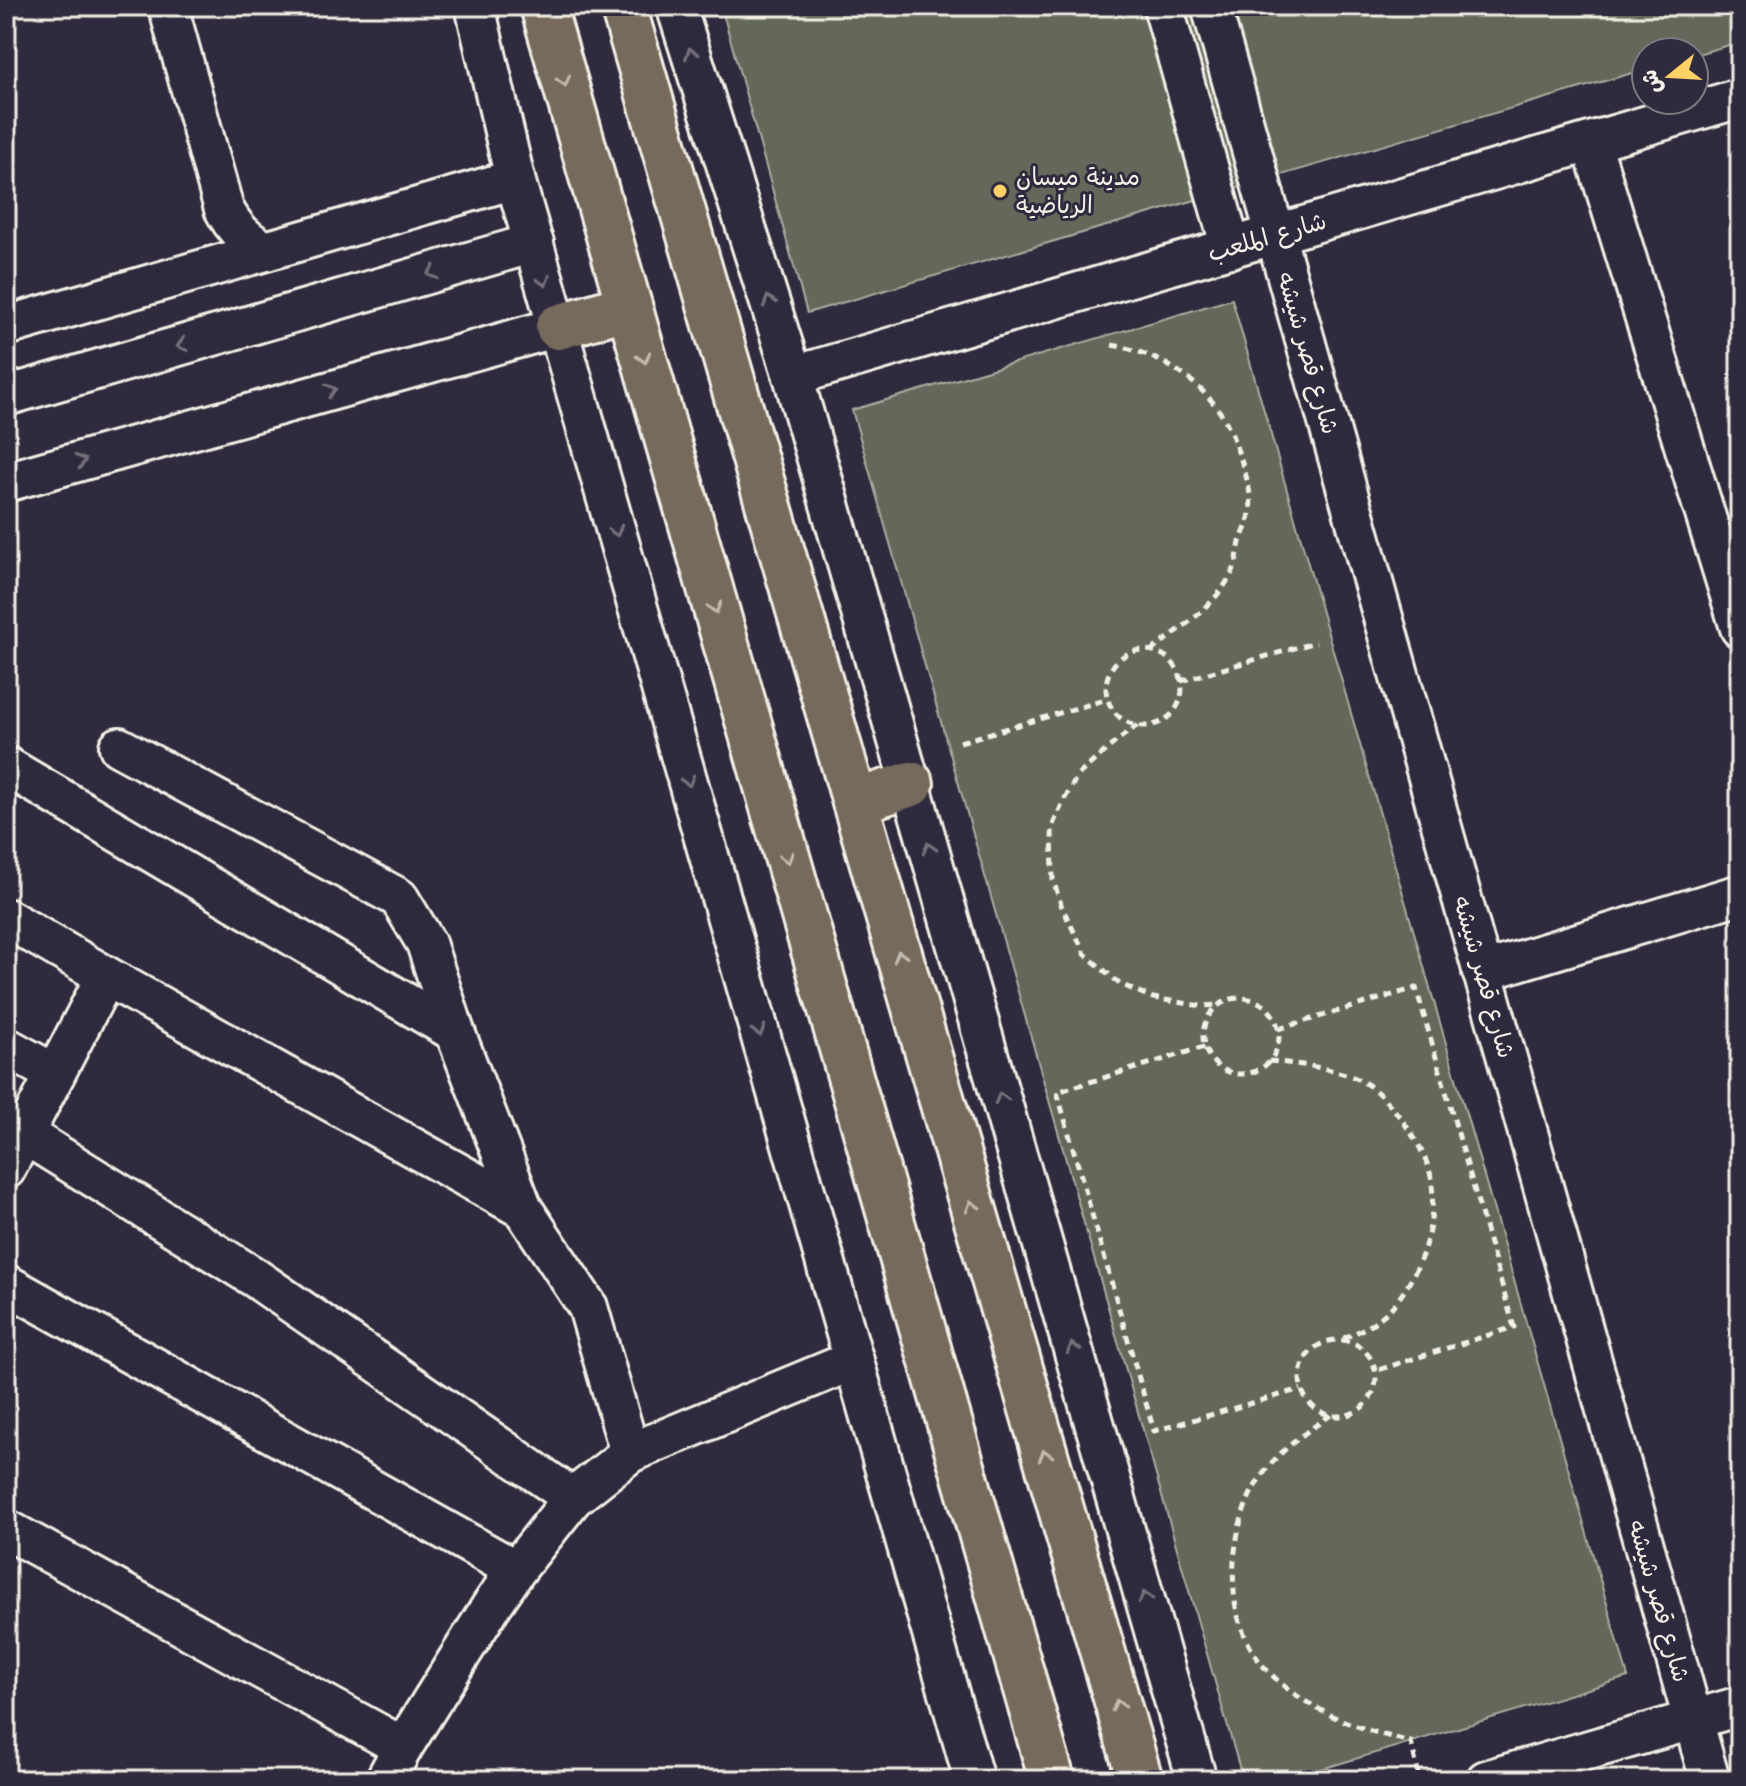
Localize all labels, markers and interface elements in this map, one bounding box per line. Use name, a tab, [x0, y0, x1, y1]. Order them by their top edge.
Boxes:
north arrow	[1630, 36, 1710, 116]
one-way arrow	[684, 47, 700, 61]
text: ش	[1636, 66, 1668, 97]
one-way arrow	[555, 74, 571, 87]
place label: مدينة ميسان الرياضية	[1016, 163, 1140, 219]
marker: مدينة ميسان الرياضية	[991, 182, 1009, 200]
street label: شارع الملعب	[1204, 207, 1330, 270]
one-way arrow	[425, 264, 439, 280]
street label: شارع قصر شيشه	[1269, 269, 1345, 438]
one-way arrow	[535, 273, 552, 287]
one-way arrow	[763, 295, 779, 309]
one-way arrow	[175, 336, 189, 352]
one-way arrow	[635, 350, 651, 364]
one-way arrow	[324, 383, 338, 400]
one-way arrow	[74, 454, 88, 470]
one-way arrow	[607, 523, 623, 537]
one-way arrow	[706, 600, 723, 614]
one-way arrow	[679, 773, 695, 787]
one-way arrow	[922, 841, 938, 855]
one-way arrow	[778, 850, 794, 864]
street label: شارع قصر شيشه	[1445, 893, 1521, 1062]
one-way arrow	[893, 950, 909, 964]
one-way arrow	[750, 1023, 767, 1037]
one-way arrow	[994, 1091, 1010, 1105]
one-way arrow	[965, 1199, 981, 1213]
one-way arrow	[1066, 1341, 1082, 1355]
one-way arrow	[1038, 1449, 1054, 1463]
street label: شارع قصر شيشه	[1620, 1517, 1696, 1686]
one-way arrow	[1137, 1591, 1154, 1605]
one-way arrow	[1111, 1699, 1127, 1713]

